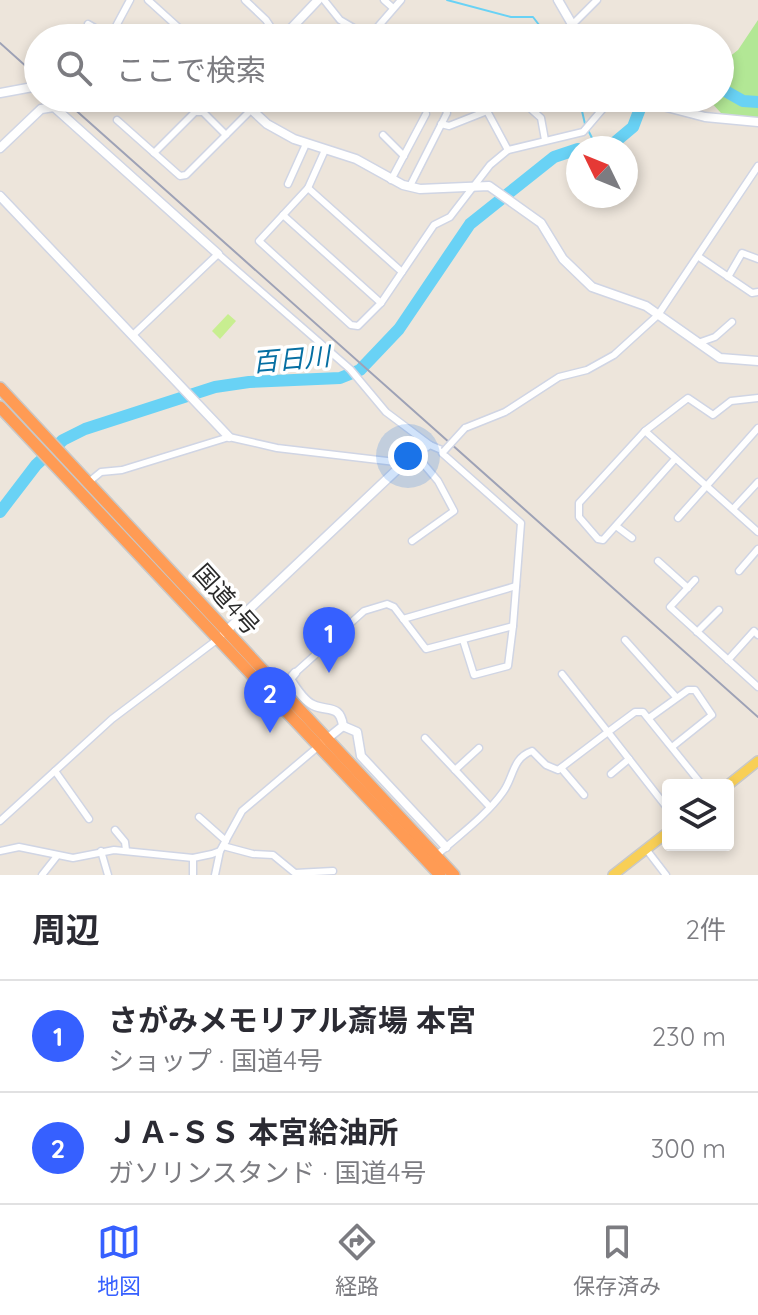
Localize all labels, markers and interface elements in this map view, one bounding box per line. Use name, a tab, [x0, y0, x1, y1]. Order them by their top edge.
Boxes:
search box	[24, 24, 734, 112]
icon: search	[52, 46, 96, 90]
text: ここで検索	[116, 51, 266, 89]
north arrow	[566, 136, 638, 208]
water label: 百日川	[251, 339, 334, 379]
your location	[388, 436, 428, 476]
street label: 国道4号	[188, 558, 266, 640]
pin: 1	[303, 607, 355, 673]
pin: 2	[244, 667, 296, 733]
map controls	[662, 779, 734, 851]
button: layers	[662, 779, 734, 851]
text: 周辺	[32, 908, 100, 951]
text: 2件	[686, 913, 726, 946]
text: さがみメモリアル斎場 本宮	[108, 1001, 476, 1039]
text: 1	[53, 1020, 63, 1053]
text: 230 m	[652, 1020, 726, 1053]
text: ショップ · 国道4号	[108, 1044, 323, 1077]
text: ＪＡ-ＳＳ 本宮給油所	[108, 1113, 398, 1151]
text: 2	[51, 1132, 65, 1165]
text: 300 m	[651, 1132, 726, 1165]
text: ガソリンスタンド · 国道4号	[108, 1156, 426, 1189]
tab: 地図	[97, 1220, 141, 1300]
tab: 経路	[335, 1220, 379, 1300]
tab: 保存済み	[573, 1220, 661, 1300]

